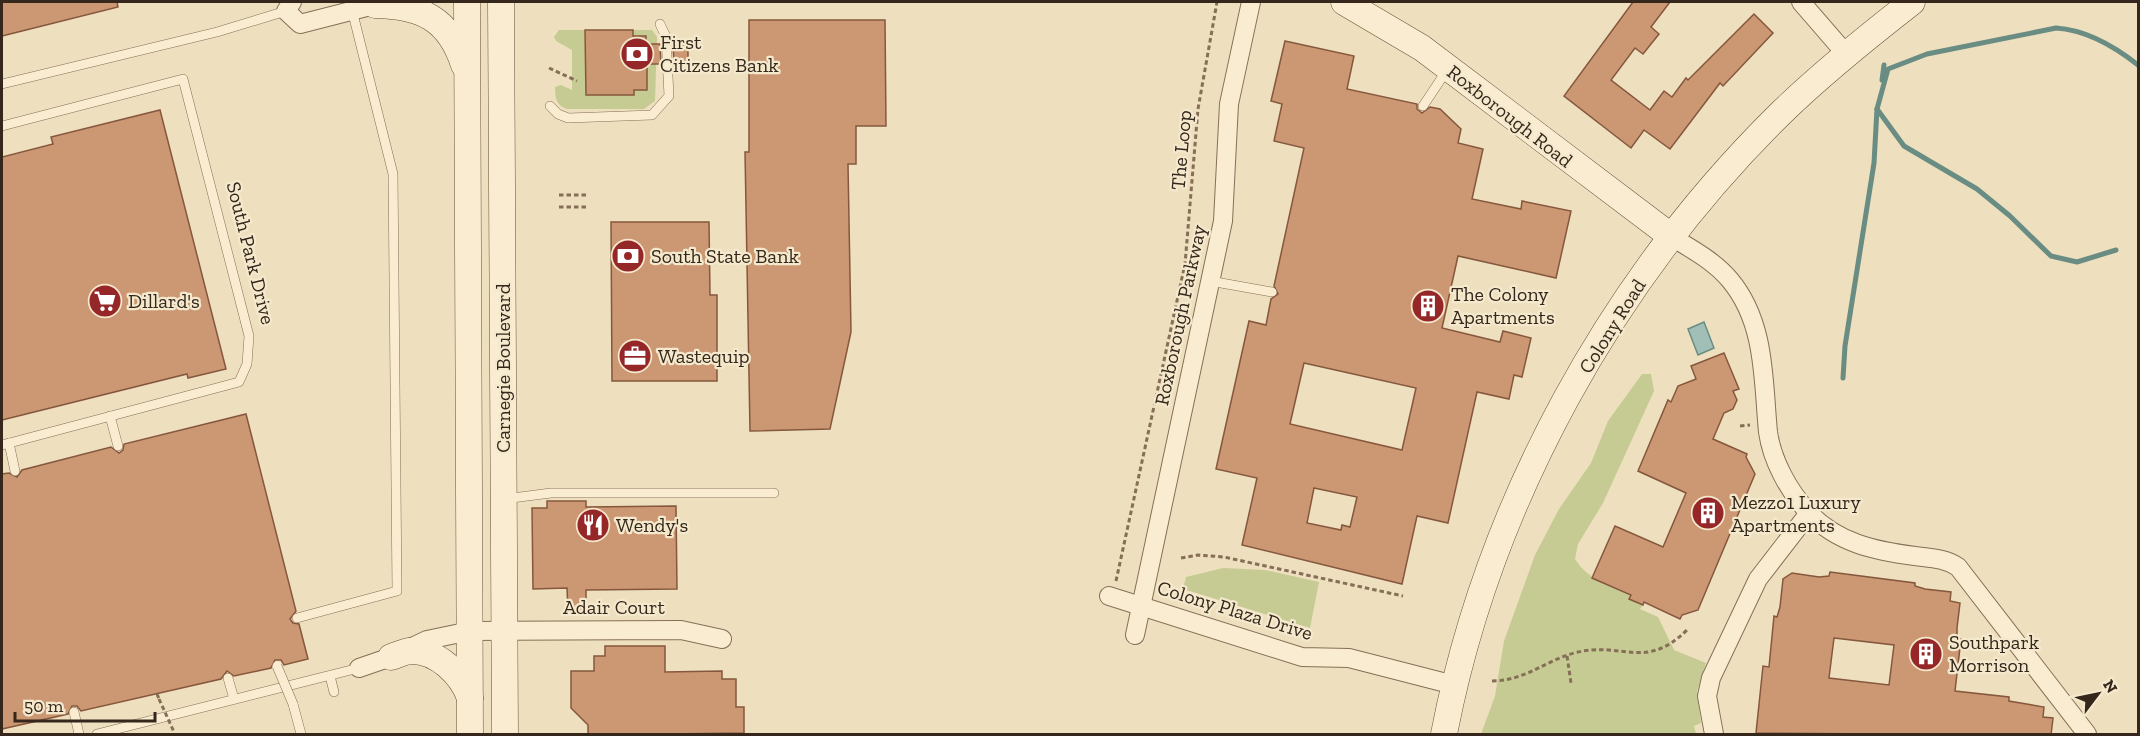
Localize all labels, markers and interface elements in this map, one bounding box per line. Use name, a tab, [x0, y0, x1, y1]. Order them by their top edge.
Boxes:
place label: First Citizens Bank	[660, 30, 779, 77]
bank icon: First Citizens Bank	[619, 36, 655, 72]
street label: Roxborough Road	[1443, 60, 1578, 172]
street label: The Loop	[1166, 109, 1196, 191]
street label: South Park Drive	[222, 179, 280, 327]
street label: Roxborough Parkway	[1149, 222, 1211, 408]
bank icon: South State Bank	[610, 238, 646, 274]
place label: South State Bank	[651, 244, 799, 268]
street label: Colony Road	[1573, 274, 1651, 378]
place label: The Colony Apartments	[1451, 282, 1555, 329]
supermarket icon: Dillard's	[87, 283, 123, 319]
street label: Carnegie Boulevard	[491, 283, 515, 453]
building icon: The Colony Apartments	[1410, 288, 1446, 324]
place label: Dillard's	[128, 289, 200, 313]
office icon: Wastequip	[617, 338, 653, 374]
place label: Wastequip	[658, 344, 750, 368]
place label: Mezzo1 Luxury Apartments	[1731, 490, 1861, 537]
building icon: Mezzo1 Luxury Apartments	[1690, 495, 1726, 531]
restaurant icon: Wendy's	[575, 507, 611, 543]
place label: Wendy's	[616, 513, 688, 537]
street label: Colony Plaza Drive	[1154, 575, 1316, 645]
street label: Adair Court	[563, 595, 665, 619]
place label: Southpark Morrison	[1949, 630, 2040, 677]
building icon: Southpark Morrison	[1908, 636, 1944, 672]
north arrow	[2068, 664, 2128, 724]
text: N	[2099, 676, 2122, 697]
scale bar	[15, 685, 154, 723]
text: 50 m	[24, 695, 64, 717]

